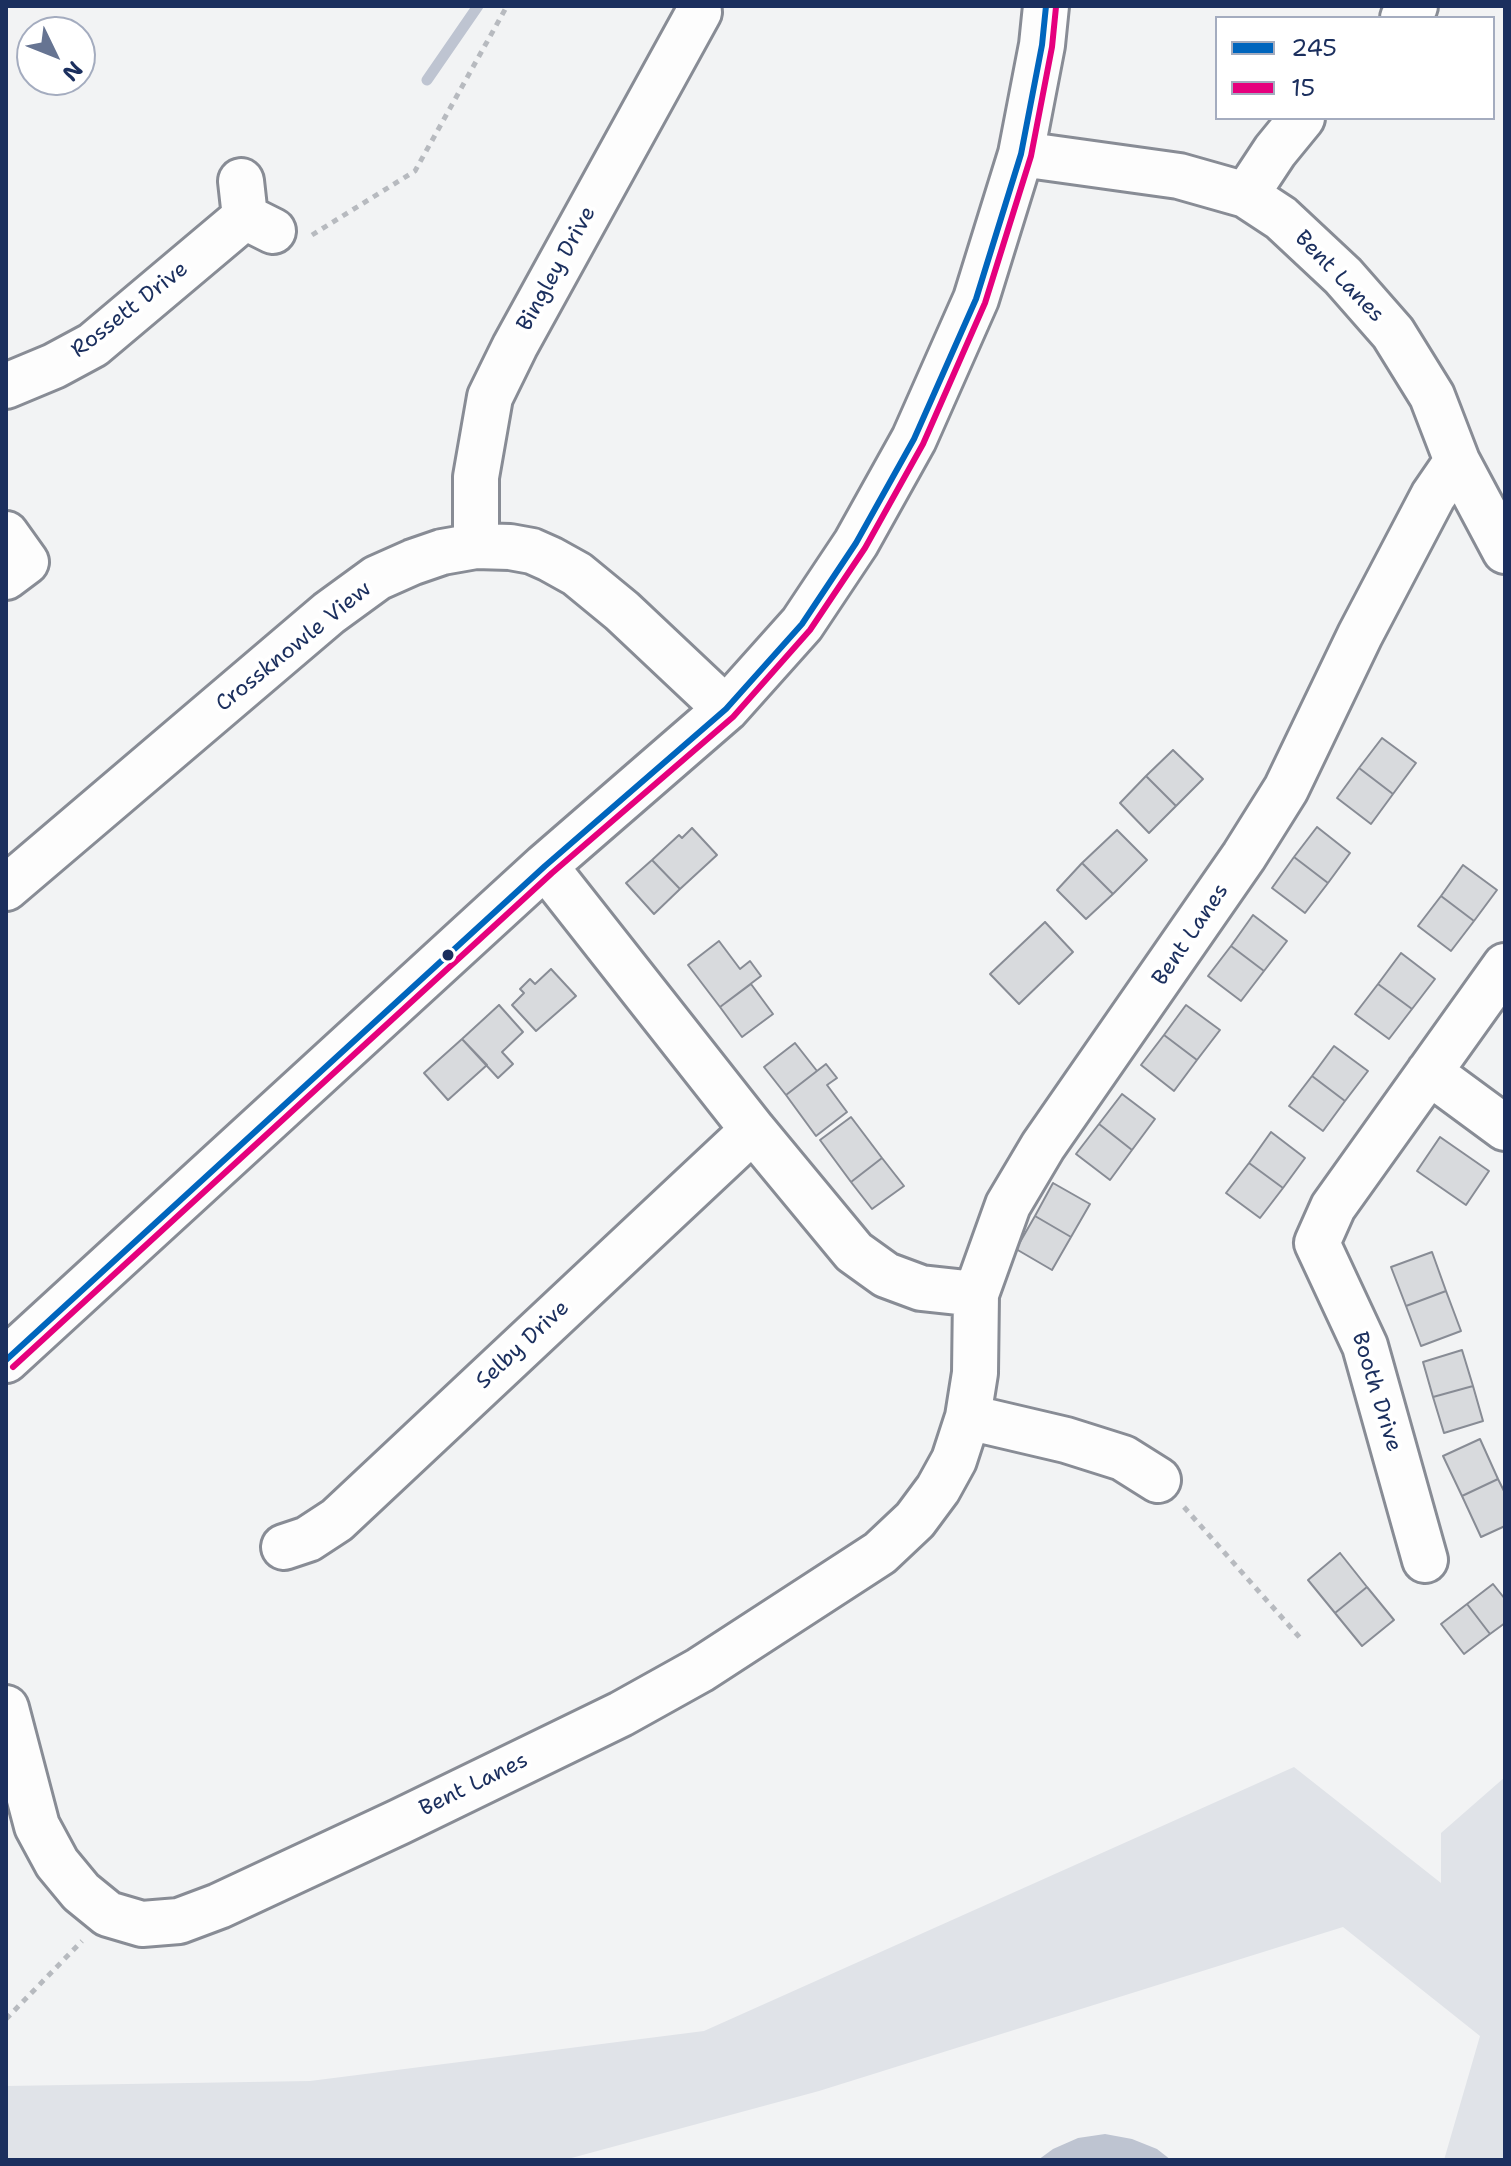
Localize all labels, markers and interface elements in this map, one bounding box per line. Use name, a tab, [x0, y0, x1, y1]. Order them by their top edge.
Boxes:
north arrow	[16, 16, 96, 96]
legend	[1215, 16, 1495, 120]
text: 245	[1291, 32, 1337, 64]
text: N	[56, 55, 89, 88]
text: 15	[1291, 72, 1315, 104]
street label: Bingley Drive	[512, 202, 602, 336]
street label: Bent Lanes	[1289, 226, 1389, 328]
street label: Rossett Drive	[66, 256, 194, 364]
street label: Crossknowle View	[211, 576, 377, 718]
street label: Bent Lanes	[1147, 879, 1235, 991]
unlabelled marker	[440, 947, 456, 963]
street label: Selby Drive	[471, 1295, 575, 1395]
street label: Booth Drive	[1345, 1329, 1407, 1455]
street label: Bent Lanes	[415, 1747, 533, 1823]

